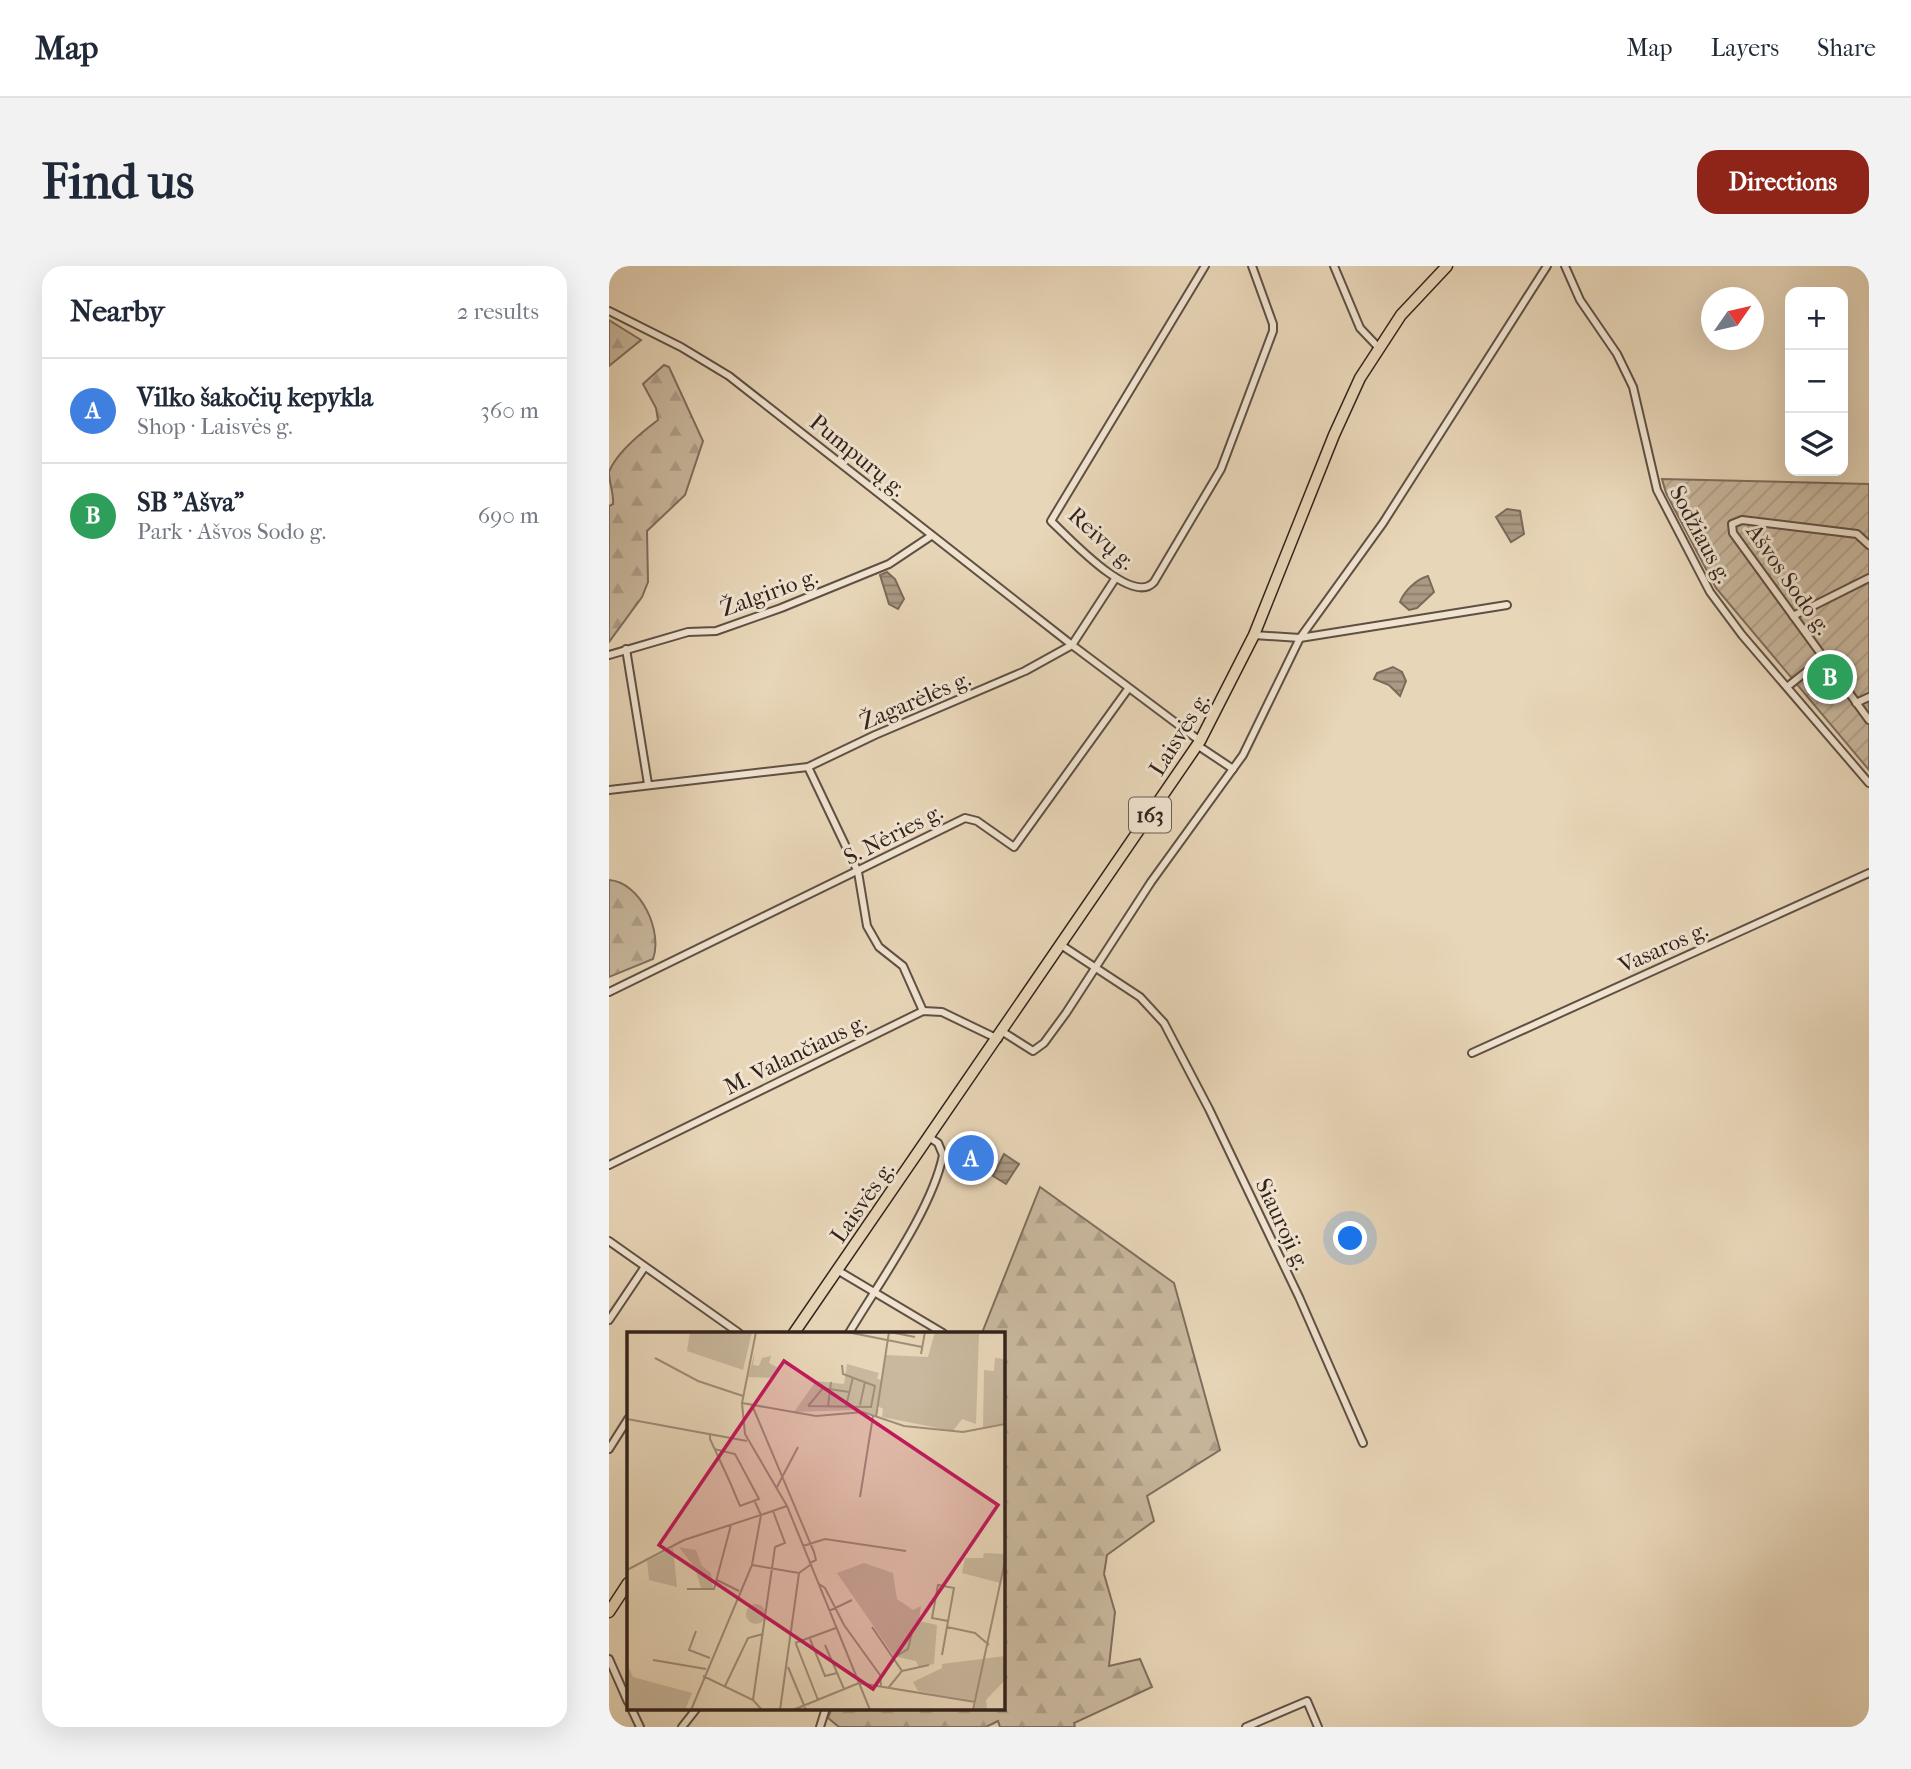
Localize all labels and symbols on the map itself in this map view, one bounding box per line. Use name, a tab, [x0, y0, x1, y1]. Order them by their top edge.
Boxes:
north arrow	[1701, 287, 1764, 350]
street label: Pumpurų g.	[804, 408, 911, 502]
street label: Sodžiaus g.	[1664, 481, 1738, 588]
street label: Reivų g.	[1063, 501, 1141, 575]
street label: Ašvos Sodo g.	[1740, 518, 1837, 640]
street label: Žalgirio g.	[717, 562, 821, 622]
pin: B	[1807, 651, 1853, 703]
street label: Žagarėlės g.	[856, 665, 975, 736]
street label: Laisvės g.	[1143, 688, 1215, 781]
street label: S. Nėries g.	[839, 798, 947, 871]
road number: 163	[1129, 798, 1171, 832]
street label: Vasaros g.	[1614, 916, 1712, 979]
street label: M. Valančiaus g.	[719, 1008, 871, 1101]
pin: A	[948, 1132, 994, 1184]
street label: Laisvės g.	[825, 1157, 900, 1248]
street label: Siauroji g.	[1250, 1174, 1315, 1274]
your location	[1333, 1221, 1367, 1255]
inset map	[627, 1332, 1005, 1710]

